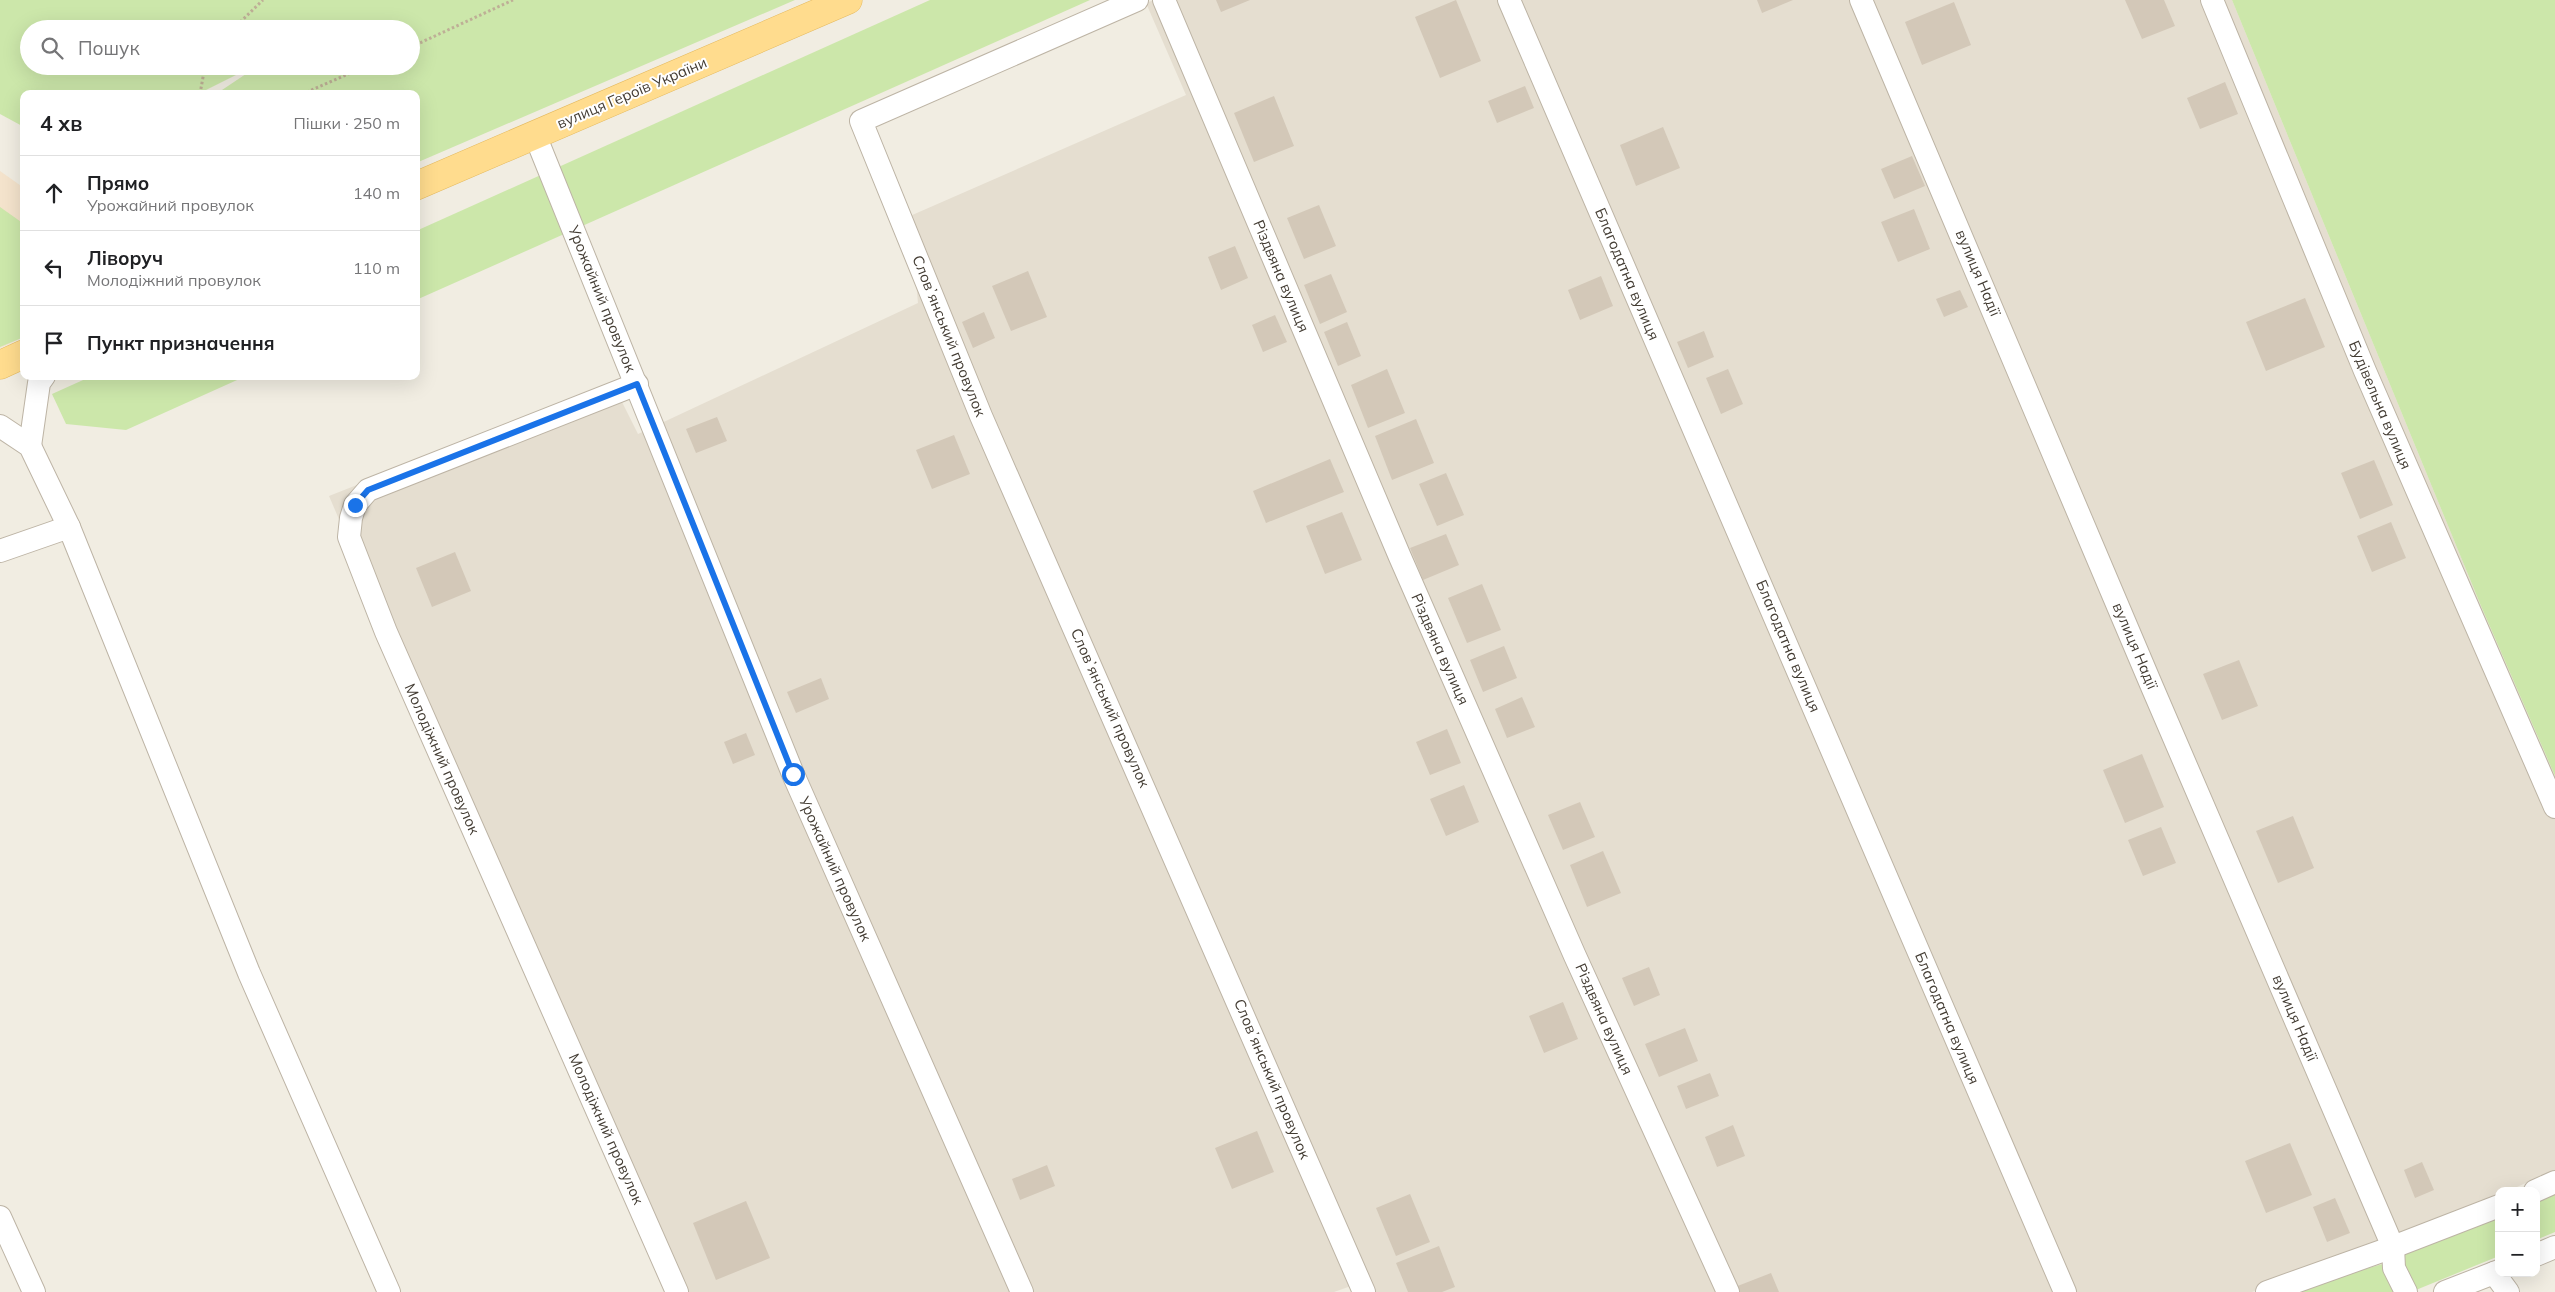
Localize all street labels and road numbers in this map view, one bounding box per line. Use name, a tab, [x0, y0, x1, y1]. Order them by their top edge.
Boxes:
street label: вулиця Героїв України	[554, 52, 710, 133]
street label: Благодатна вулиця	[1591, 205, 1664, 343]
street label: Різдвяна вулиця	[1249, 217, 1314, 335]
street label: Урожайний провулок	[564, 222, 641, 376]
street label: вулиця Надії	[1952, 227, 2005, 319]
street label: Словʼянський провулок	[908, 252, 991, 420]
street label: Будівельна вулиця	[2345, 338, 2416, 472]
street label: Благодатна вулиця	[1752, 577, 1825, 715]
street label: Різдвяна вулиця	[1407, 590, 1474, 708]
street label: вулиця Надії	[2109, 600, 2162, 692]
street label: Словʼянський провулок	[1067, 625, 1155, 791]
street label: Молодіжний провулок	[401, 680, 485, 838]
street label: Урожайний провулок	[795, 793, 876, 945]
street label: Благодатна вулиця	[1911, 949, 1984, 1087]
street label: Різдвяна вулиця	[1571, 960, 1638, 1078]
street label: вулиця Надії	[2269, 972, 2322, 1064]
street label: Словʼянський провулок	[1230, 996, 1315, 1163]
street label: Молодіжний провулок	[565, 1050, 649, 1208]

